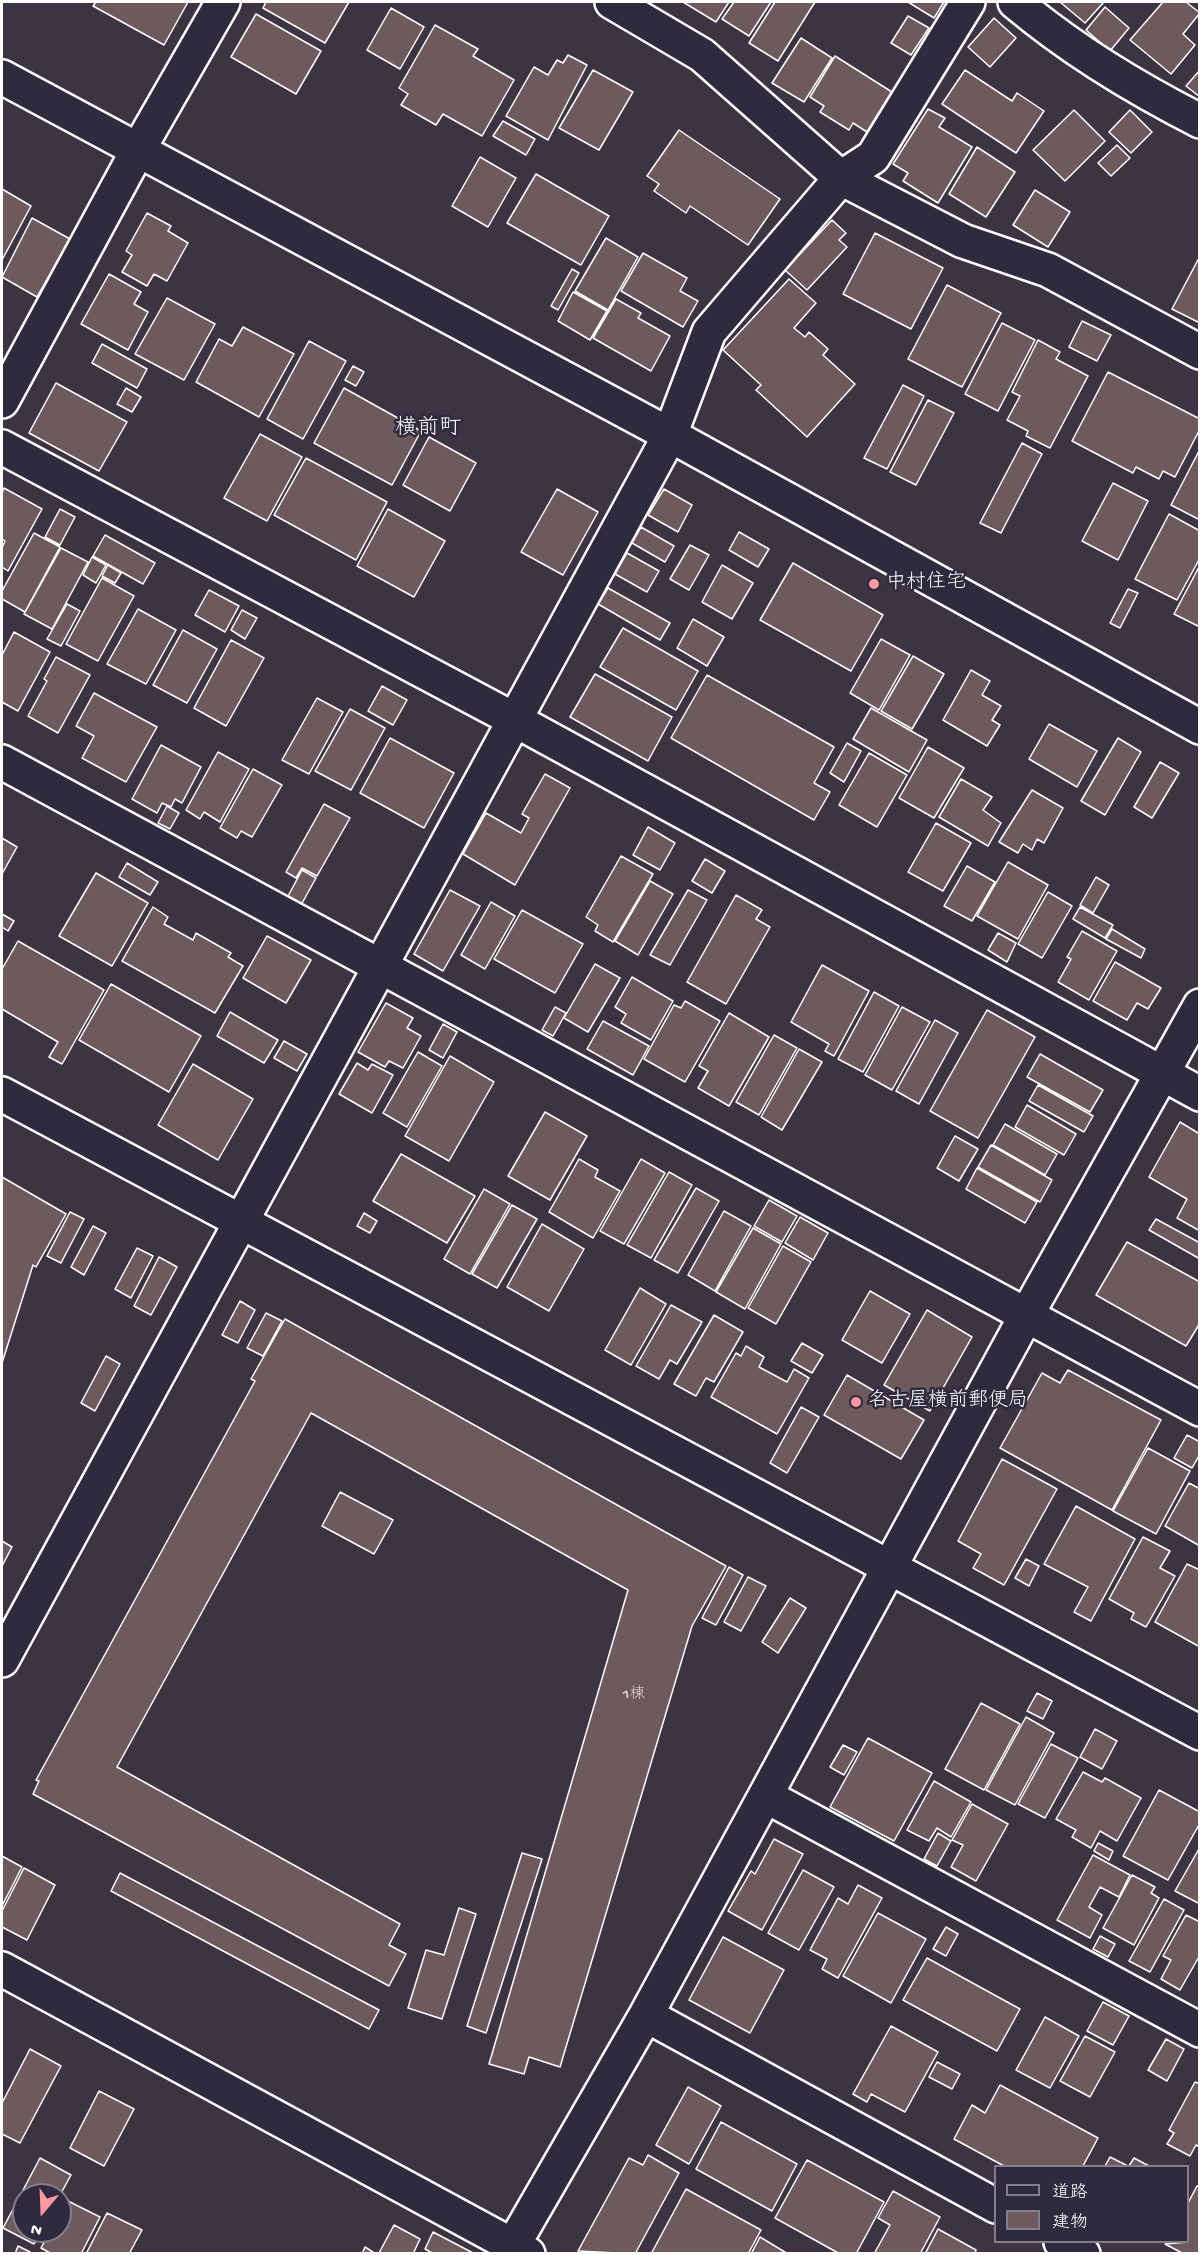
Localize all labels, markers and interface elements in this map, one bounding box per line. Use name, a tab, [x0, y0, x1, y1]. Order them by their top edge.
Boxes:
district label: 横前町	[395, 417, 461, 443]
place label: 中村住宅	[886, 572, 966, 596]
marker: 中村住宅	[867, 577, 881, 591]
place label: 名古屋横前郵便局	[868, 1390, 1028, 1414]
marker: 名古屋横前郵便局	[849, 1395, 863, 1409]
house number: 1棟	[623, 1686, 645, 1706]
legend	[994, 2165, 1189, 2243]
north arrow	[12, 2183, 72, 2243]
text: 道路	[1052, 2183, 1088, 2204]
text: 建物	[1052, 2213, 1088, 2234]
text: N	[29, 2218, 45, 2239]

